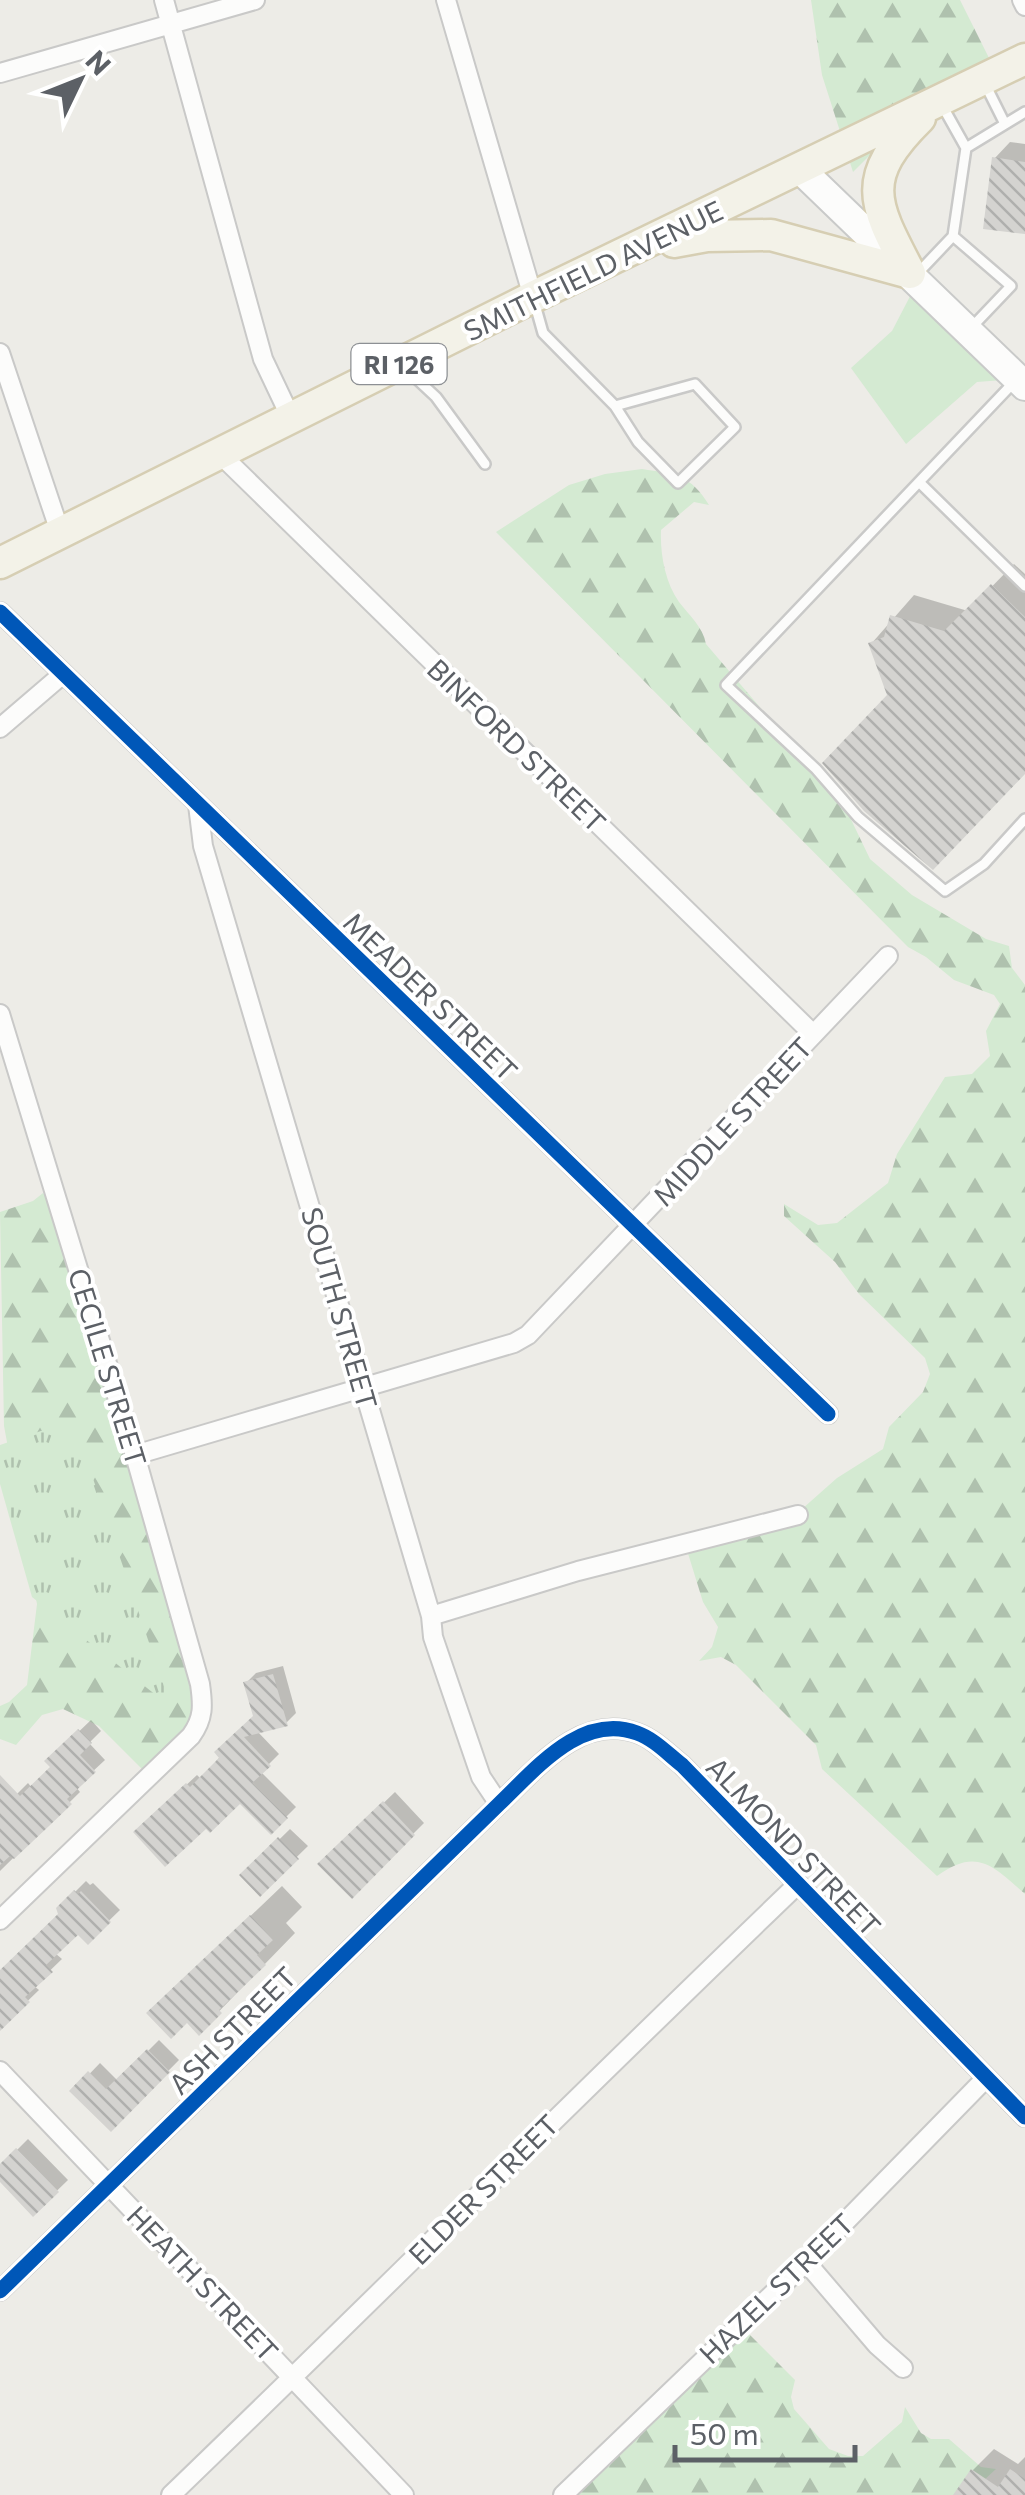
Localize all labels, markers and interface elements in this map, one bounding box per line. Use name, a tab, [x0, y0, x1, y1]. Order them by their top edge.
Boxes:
north arrow	[30, 30, 130, 130]
text: N	[79, 43, 119, 82]
street label: SMITHFIELD AVENUE	[458, 193, 728, 347]
road number: RI 126	[352, 344, 446, 384]
street label: BINFORD STREET	[421, 651, 613, 839]
street label: MEADER STREET	[337, 905, 525, 1087]
street label: MIDDLE STREET	[645, 1030, 819, 1212]
street label: SOUTH STREET	[295, 1203, 385, 1413]
street label: CECILE STREET	[62, 1264, 154, 1470]
street label: ALMOND STREET	[700, 1749, 888, 1943]
street label: ASH STREET	[161, 1959, 303, 2101]
street label: ELDER STREET	[401, 2107, 565, 2271]
street label: HEATH STREET	[120, 2198, 286, 2368]
street label: HAZEL STREET	[692, 2206, 860, 2370]
scale bar	[675, 2400, 855, 2462]
text: 50 m	[690, 2414, 759, 2451]

